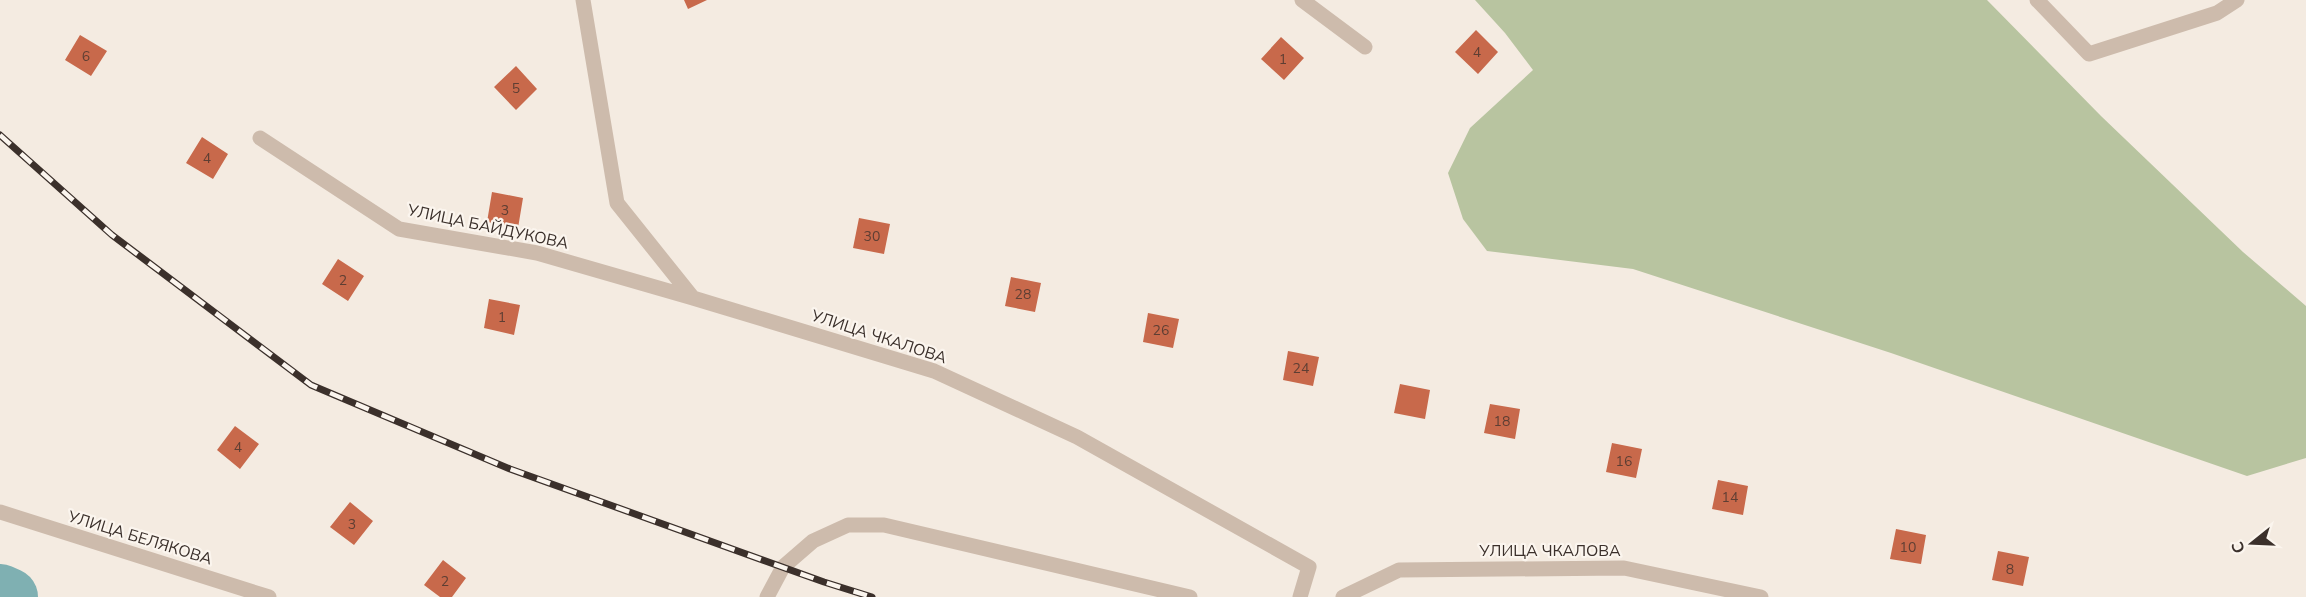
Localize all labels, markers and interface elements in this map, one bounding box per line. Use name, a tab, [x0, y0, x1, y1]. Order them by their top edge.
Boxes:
house number: 4	[1473, 43, 1481, 62]
house number: 6	[82, 47, 90, 66]
house number: 1	[1279, 50, 1287, 69]
house number: 5	[512, 79, 520, 98]
house number: 4	[203, 149, 211, 168]
street label: УЛИЦА БАЙДУКОВА	[405, 199, 571, 255]
house number: 3	[501, 201, 509, 220]
house number: 30	[864, 227, 880, 246]
house number: 2	[339, 271, 347, 290]
house number: 28	[1015, 285, 1031, 304]
street label: УЛИЦА ЧКАЛОВА	[807, 304, 950, 369]
house number: 1	[498, 308, 506, 327]
house number: 26	[1153, 321, 1169, 340]
house number: 24	[1293, 359, 1309, 378]
house number: 18	[1494, 412, 1510, 431]
house number: 4	[234, 438, 242, 457]
house number: 16	[1616, 452, 1632, 471]
house number: 14	[1722, 488, 1738, 507]
street label: УЛИЦА БЕЛЯКОВА	[64, 505, 215, 570]
north arrow	[2222, 513, 2282, 573]
house number: 3	[348, 515, 356, 534]
house number: 10	[1900, 538, 1916, 557]
text: С	[2227, 539, 2251, 556]
street label: УЛИЦА ЧКАЛОВА	[1478, 540, 1621, 562]
house number: 8	[2006, 560, 2014, 579]
house number: 2	[441, 572, 449, 591]

